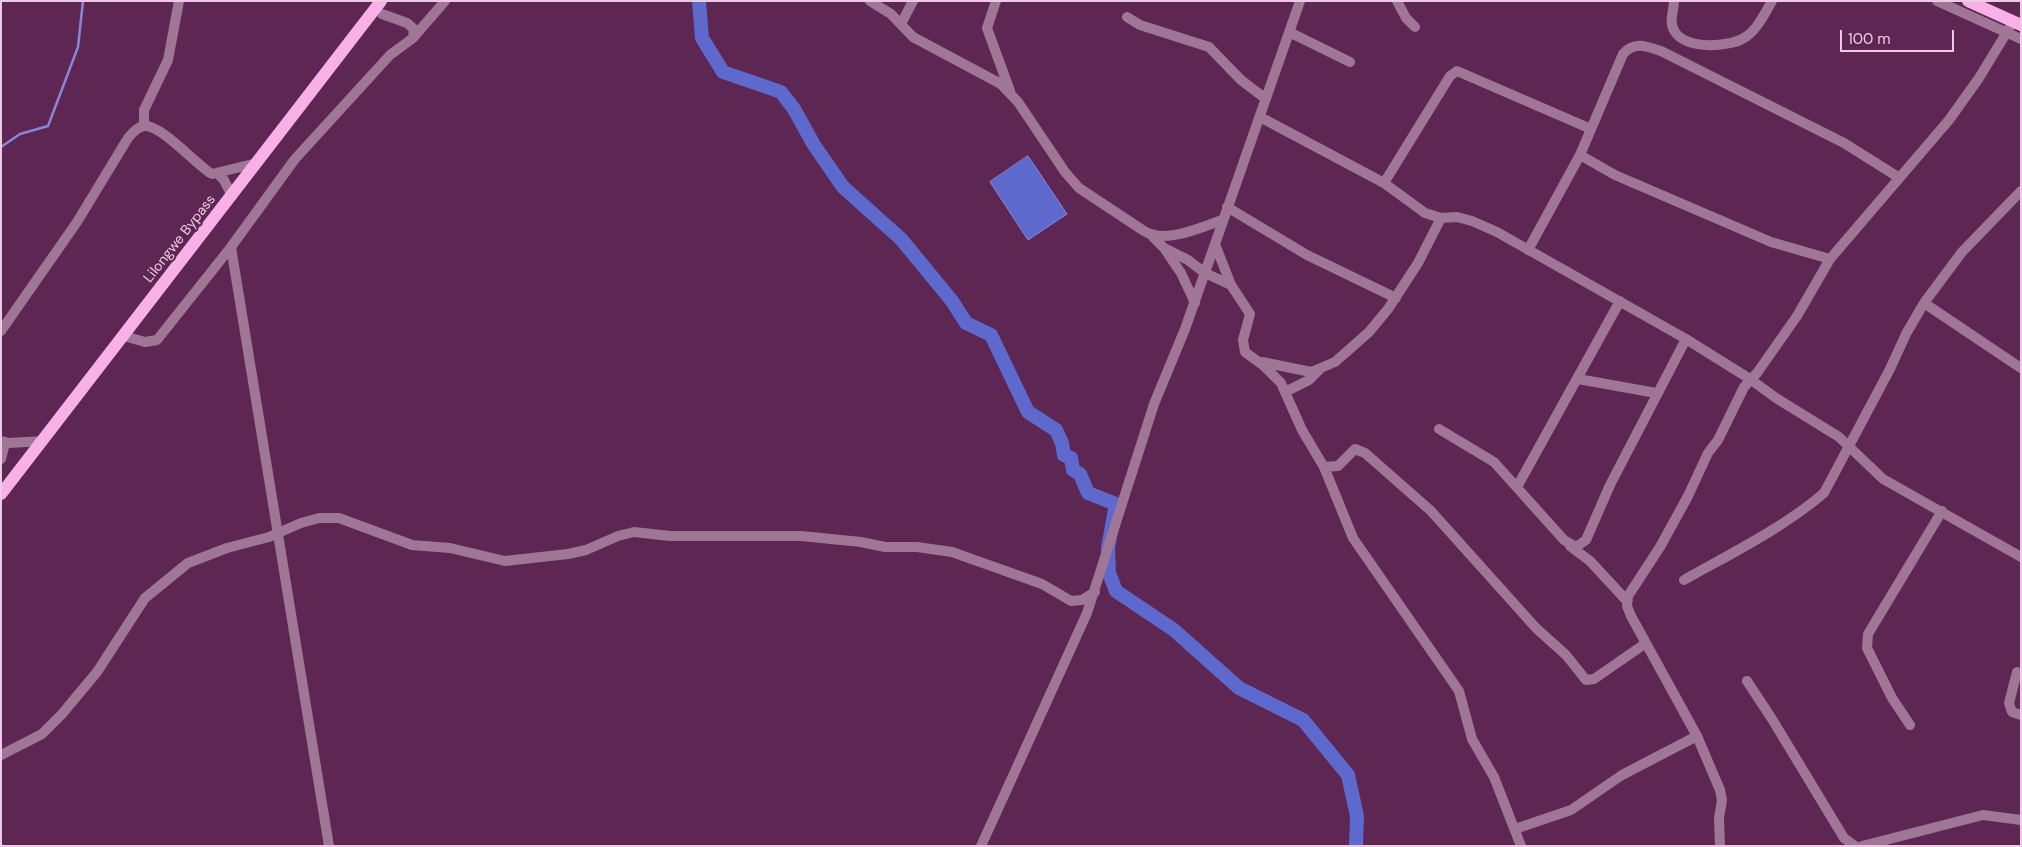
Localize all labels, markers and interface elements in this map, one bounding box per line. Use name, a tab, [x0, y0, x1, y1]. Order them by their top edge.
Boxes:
scale bar	[1842, 20, 1956, 52]
text: 100 m	[1848, 29, 1891, 49]
street label: Lilongwe Bypass	[141, 192, 219, 286]

